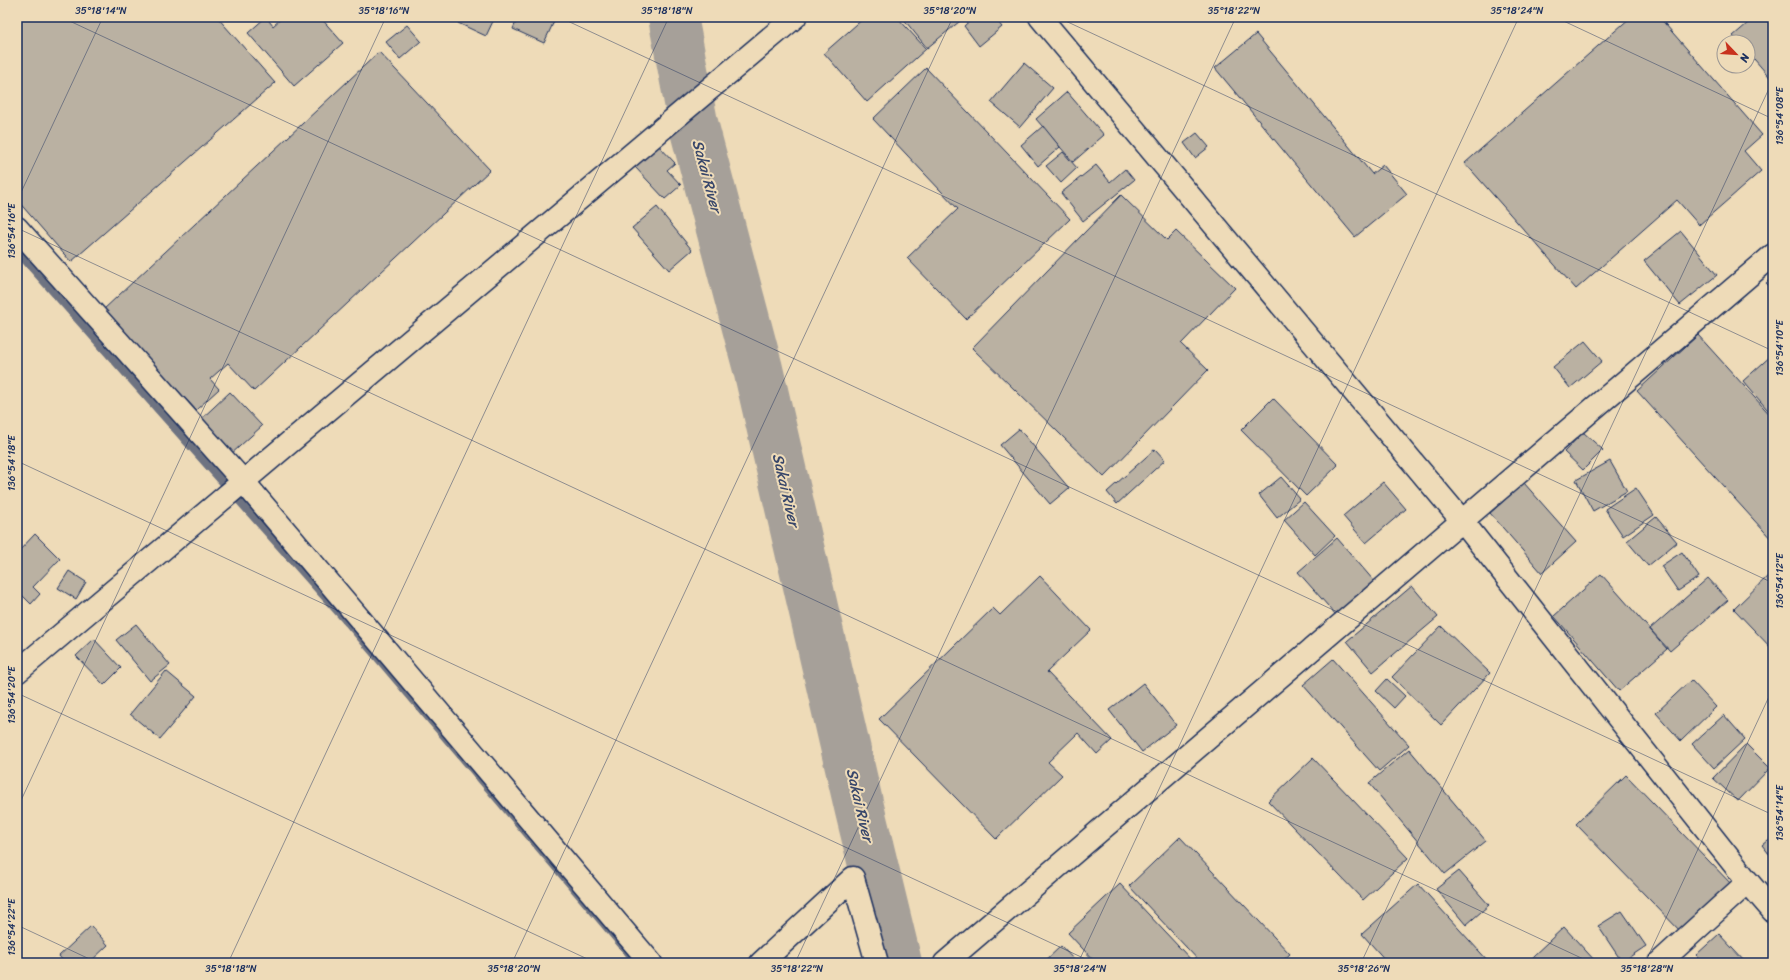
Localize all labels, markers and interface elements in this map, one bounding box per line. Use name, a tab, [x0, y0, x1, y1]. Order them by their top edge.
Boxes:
text: 35°18'14"N	[75, 2, 127, 20]
text: 35°18'16"N	[359, 2, 410, 20]
text: 35°18'18"N	[641, 2, 693, 20]
text: 35°18'20"N	[923, 2, 977, 20]
text: 35°18'22"N	[1208, 2, 1260, 20]
text: 35°18'24"N	[1490, 2, 1544, 20]
north arrow	[1716, 34, 1756, 74]
text: N	[1734, 50, 1755, 66]
text: 136°54'08"E	[1771, 86, 1789, 145]
water label: Sakai River	[685, 137, 730, 218]
text: 136°54'16"E	[3, 202, 21, 259]
text: 136°54'10"E	[1771, 318, 1789, 376]
text: 136°54'18"E	[3, 434, 21, 491]
water label: Sakai River	[765, 451, 808, 532]
text: 136°54'12"E	[1771, 552, 1789, 609]
text: 136°54'20"E	[3, 665, 21, 724]
water label: Sakai River	[839, 766, 882, 847]
text: 136°54'14"E	[1771, 784, 1789, 841]
text: 136°54'22"E	[3, 897, 21, 956]
text: 35°18'18"N	[205, 960, 257, 978]
text: 35°18'20"N	[487, 960, 541, 978]
text: 35°18'22"N	[771, 960, 823, 978]
text: 35°18'24"N	[1053, 960, 1107, 978]
text: 35°18'26"N	[1338, 960, 1390, 978]
text: 35°18'28"N	[1621, 960, 1673, 978]

